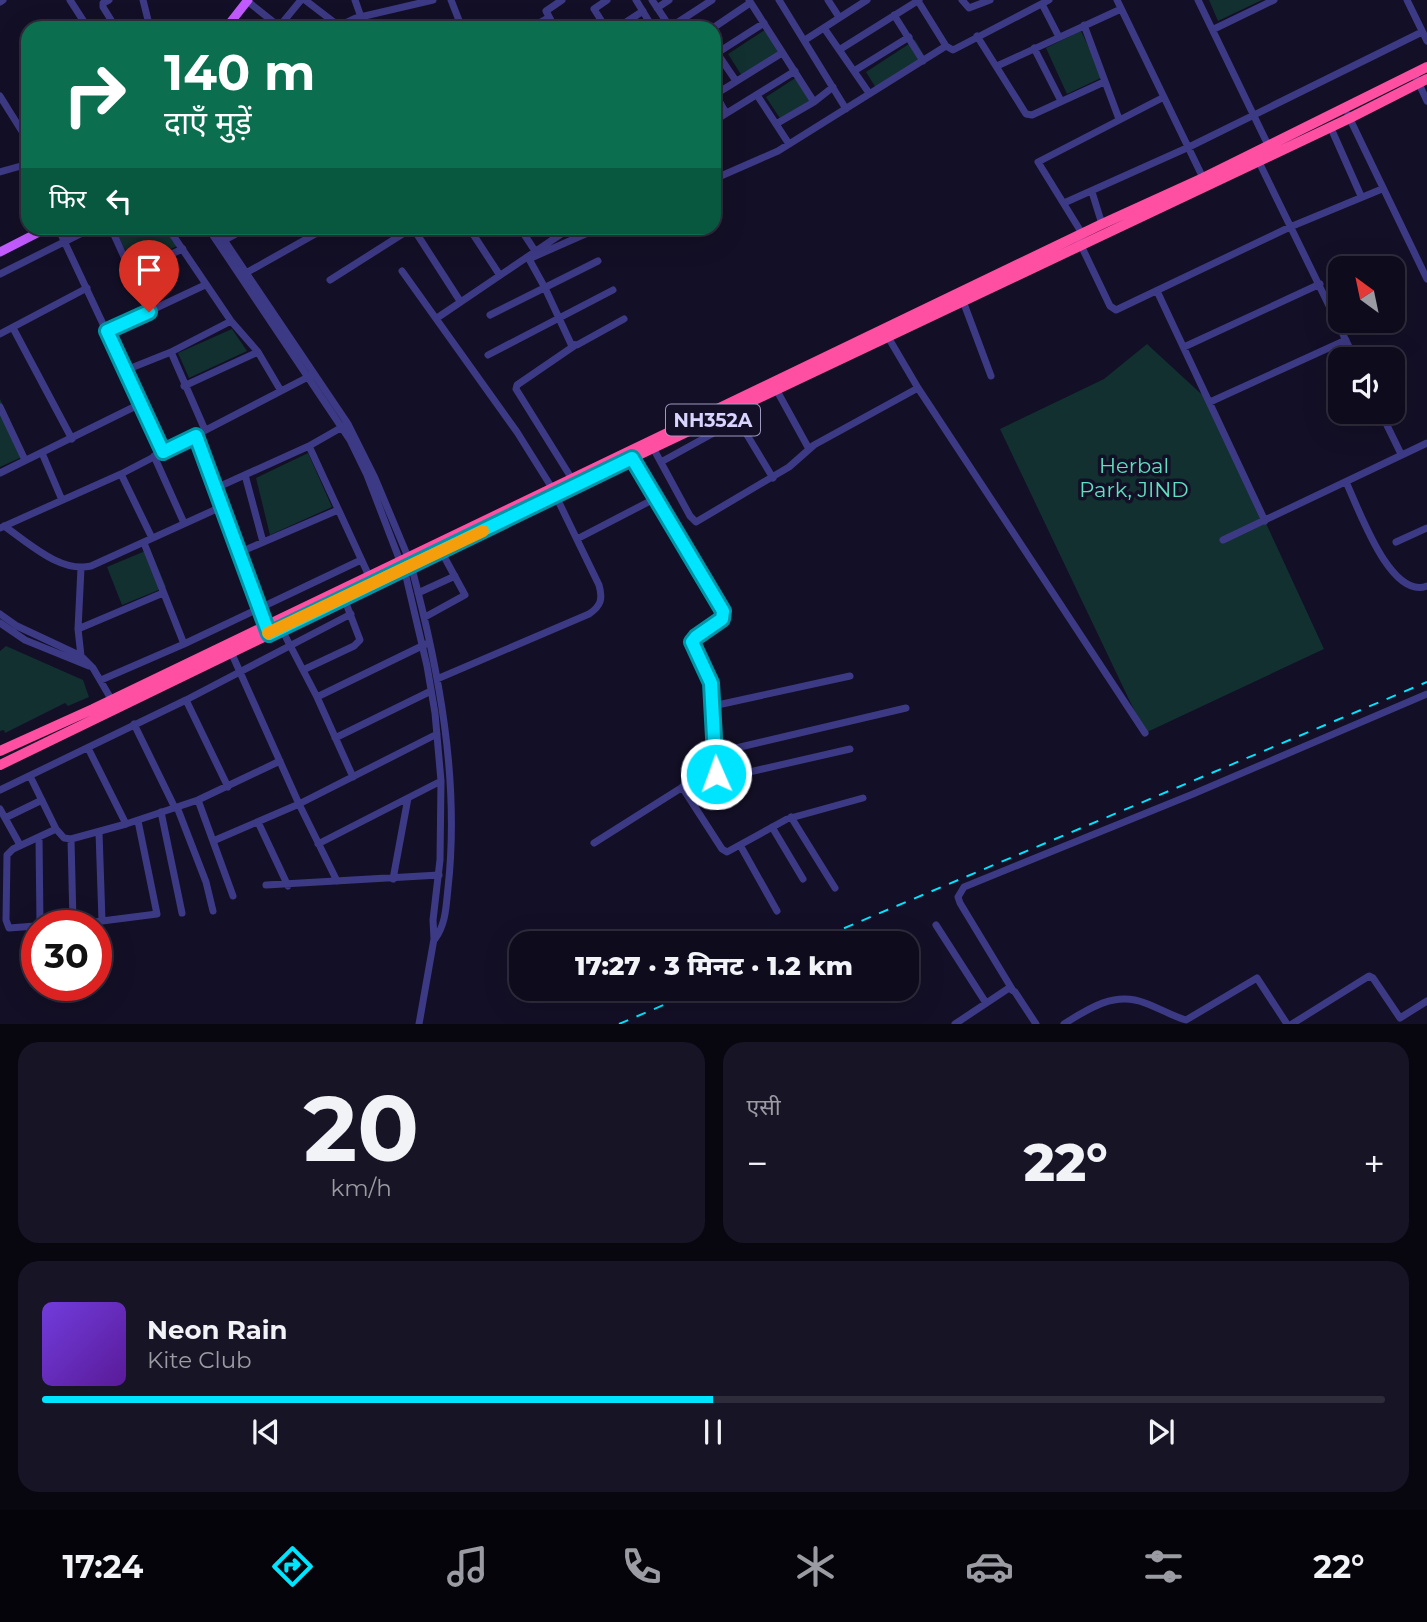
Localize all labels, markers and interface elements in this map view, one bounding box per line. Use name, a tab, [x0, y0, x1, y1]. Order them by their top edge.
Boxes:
text: 140 m	[164, 43, 316, 102]
icon: right	[49, 49, 140, 140]
text: दाएँ मुड़ें	[164, 103, 252, 142]
icon: left	[100, 182, 138, 220]
text: फिर	[49, 183, 86, 215]
pin	[119, 240, 179, 312]
icon: arrive	[130, 251, 168, 289]
north arrow	[1328, 256, 1405, 332]
map controls	[1328, 256, 1405, 424]
button: sound	[1328, 347, 1405, 424]
road number: NH352A	[666, 404, 760, 436]
park label: Herbal Park, JIND	[1079, 453, 1189, 502]
position arrow	[679, 737, 753, 811]
speed limit sign: 30	[21, 910, 112, 1001]
text: 17:27 · 3 मिनट · 1.2 km	[575, 950, 853, 982]
text: 20	[304, 1073, 419, 1184]
text: एसी	[747, 1093, 781, 1121]
text: 22°	[1024, 1131, 1108, 1194]
text: −	[747, 1140, 768, 1187]
text: +	[1363, 1140, 1385, 1187]
text: km/h	[331, 1174, 392, 1202]
text: Neon Rain	[147, 1314, 288, 1346]
text: Kite Club	[147, 1346, 252, 1374]
icon: previous	[247, 1413, 285, 1451]
icon: pause	[694, 1413, 732, 1451]
icon: next	[1142, 1413, 1180, 1451]
icon: directions	[268, 1542, 317, 1591]
icon: music	[443, 1542, 492, 1591]
icon: phone	[617, 1542, 666, 1591]
icon: climate	[791, 1542, 840, 1591]
icon: car	[965, 1542, 1014, 1591]
icon: filters	[1139, 1542, 1188, 1591]
text: 17:24	[63, 1547, 143, 1586]
text: 22°	[1313, 1547, 1364, 1586]

